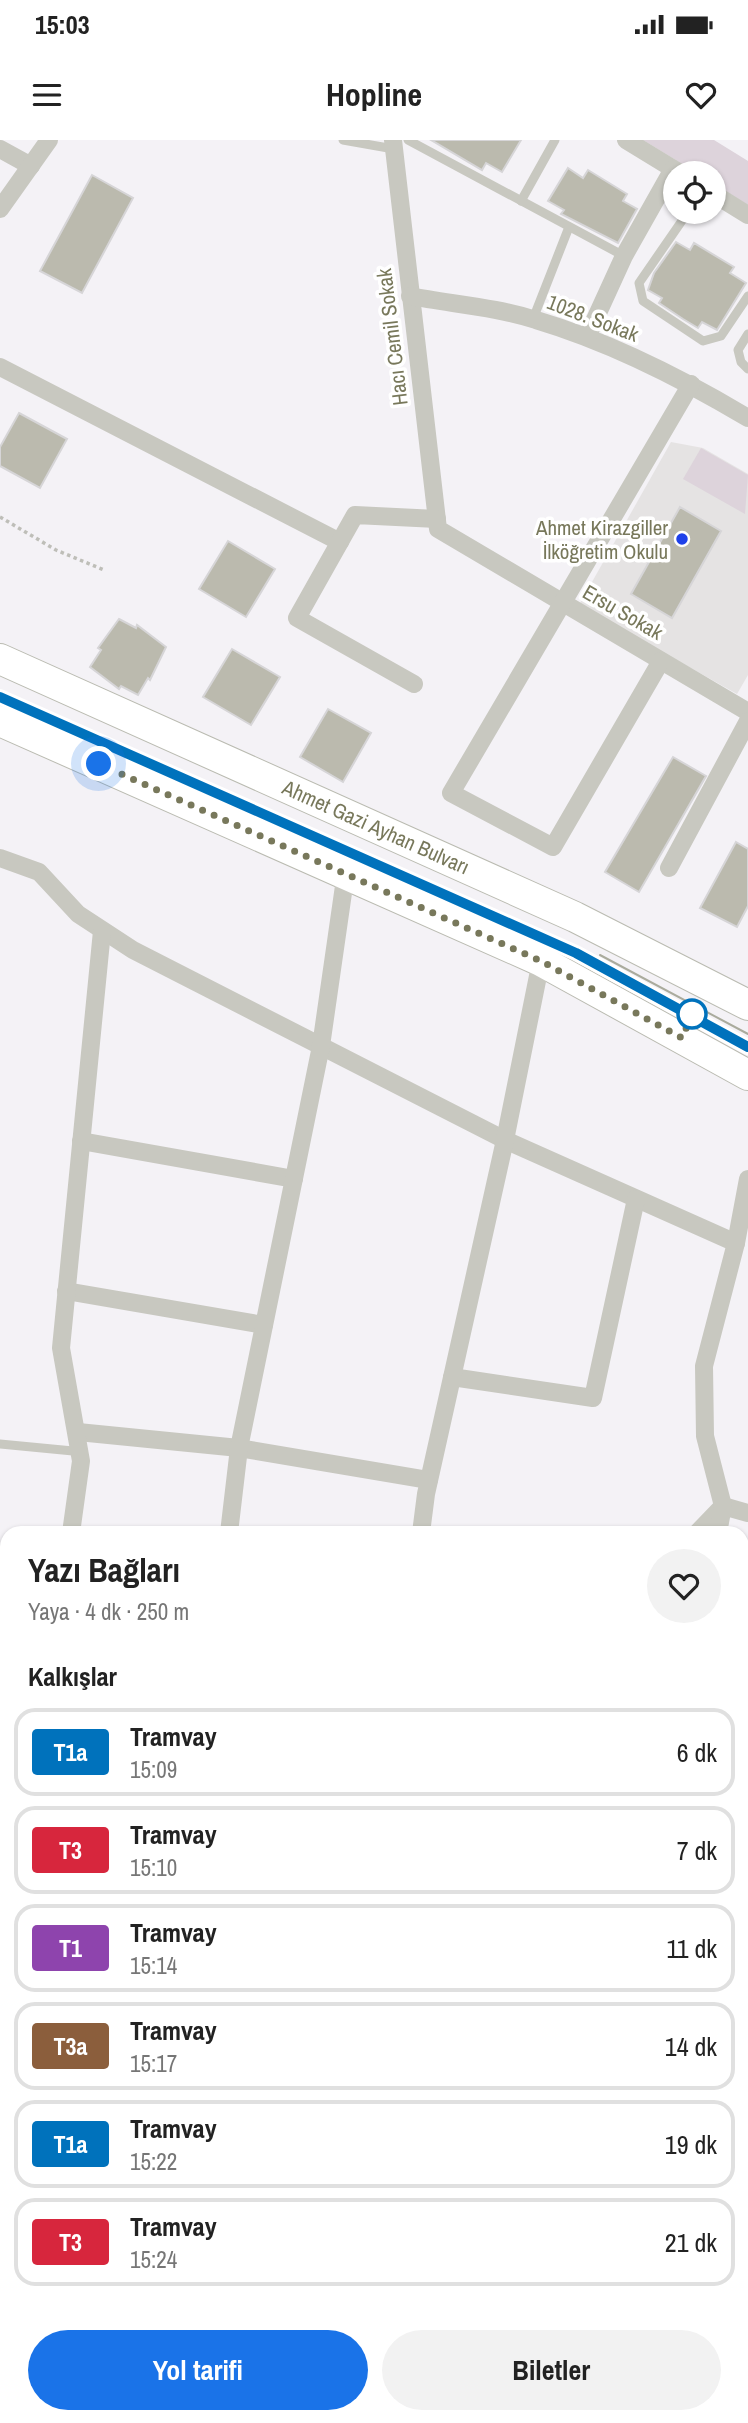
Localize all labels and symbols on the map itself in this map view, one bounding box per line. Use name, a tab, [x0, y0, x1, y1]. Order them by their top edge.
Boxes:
street label: Hacı Cemil Sokak	[369, 266, 415, 407]
street label: 1028. Sokak	[543, 287, 643, 349]
place label: Ahmet Kirazgiller İlköğretim Okulu	[535, 513, 668, 566]
marker: Ahmet Kirazgiller İlköğretim Okulu	[674, 531, 690, 547]
street label: Ersu Sokak	[578, 577, 669, 647]
your location	[81, 746, 116, 781]
street label: Ahmet Gazi Ayhan Bulvarı	[277, 772, 474, 881]
unlabelled marker	[677, 999, 707, 1029]

